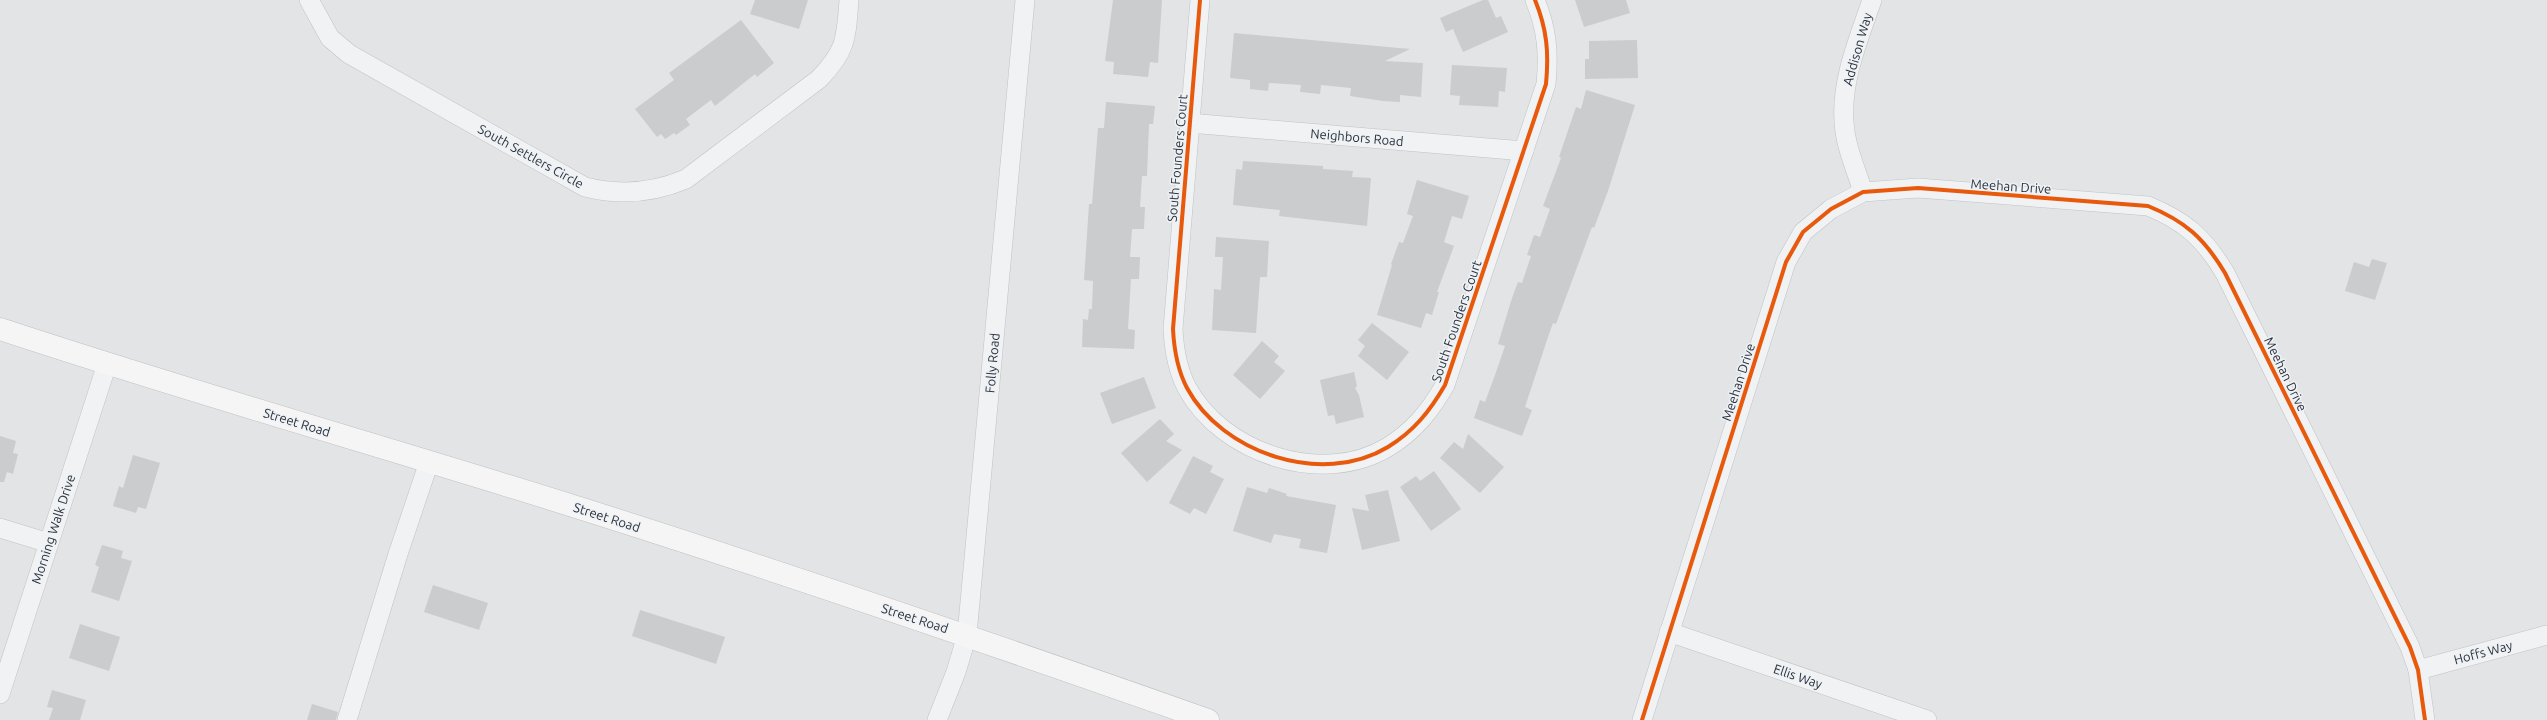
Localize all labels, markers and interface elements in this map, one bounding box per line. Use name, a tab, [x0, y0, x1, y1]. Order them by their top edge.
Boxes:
street label: Addison Way	[1840, 11, 1874, 87]
street label: South Founders Court	[1164, 94, 1190, 222]
street label: South Settlers Circle	[476, 121, 586, 191]
street label: Neighbors Road	[1310, 126, 1404, 148]
street label: Meehan Drive	[1970, 176, 2052, 196]
street label: South Founders Court	[1429, 258, 1483, 384]
street label: Folly Road	[982, 332, 1002, 394]
street label: Meehan Drive	[2262, 335, 2310, 413]
street label: Meehan Drive	[1719, 341, 1757, 423]
street label: Street Road	[262, 405, 332, 439]
street label: Morning Walk Drive	[29, 472, 77, 586]
street label: Street Road	[572, 500, 642, 534]
street label: Street Road	[880, 601, 950, 635]
street label: Hoffs Way	[2452, 637, 2514, 667]
street label: Ellis Way	[1772, 661, 1824, 691]

